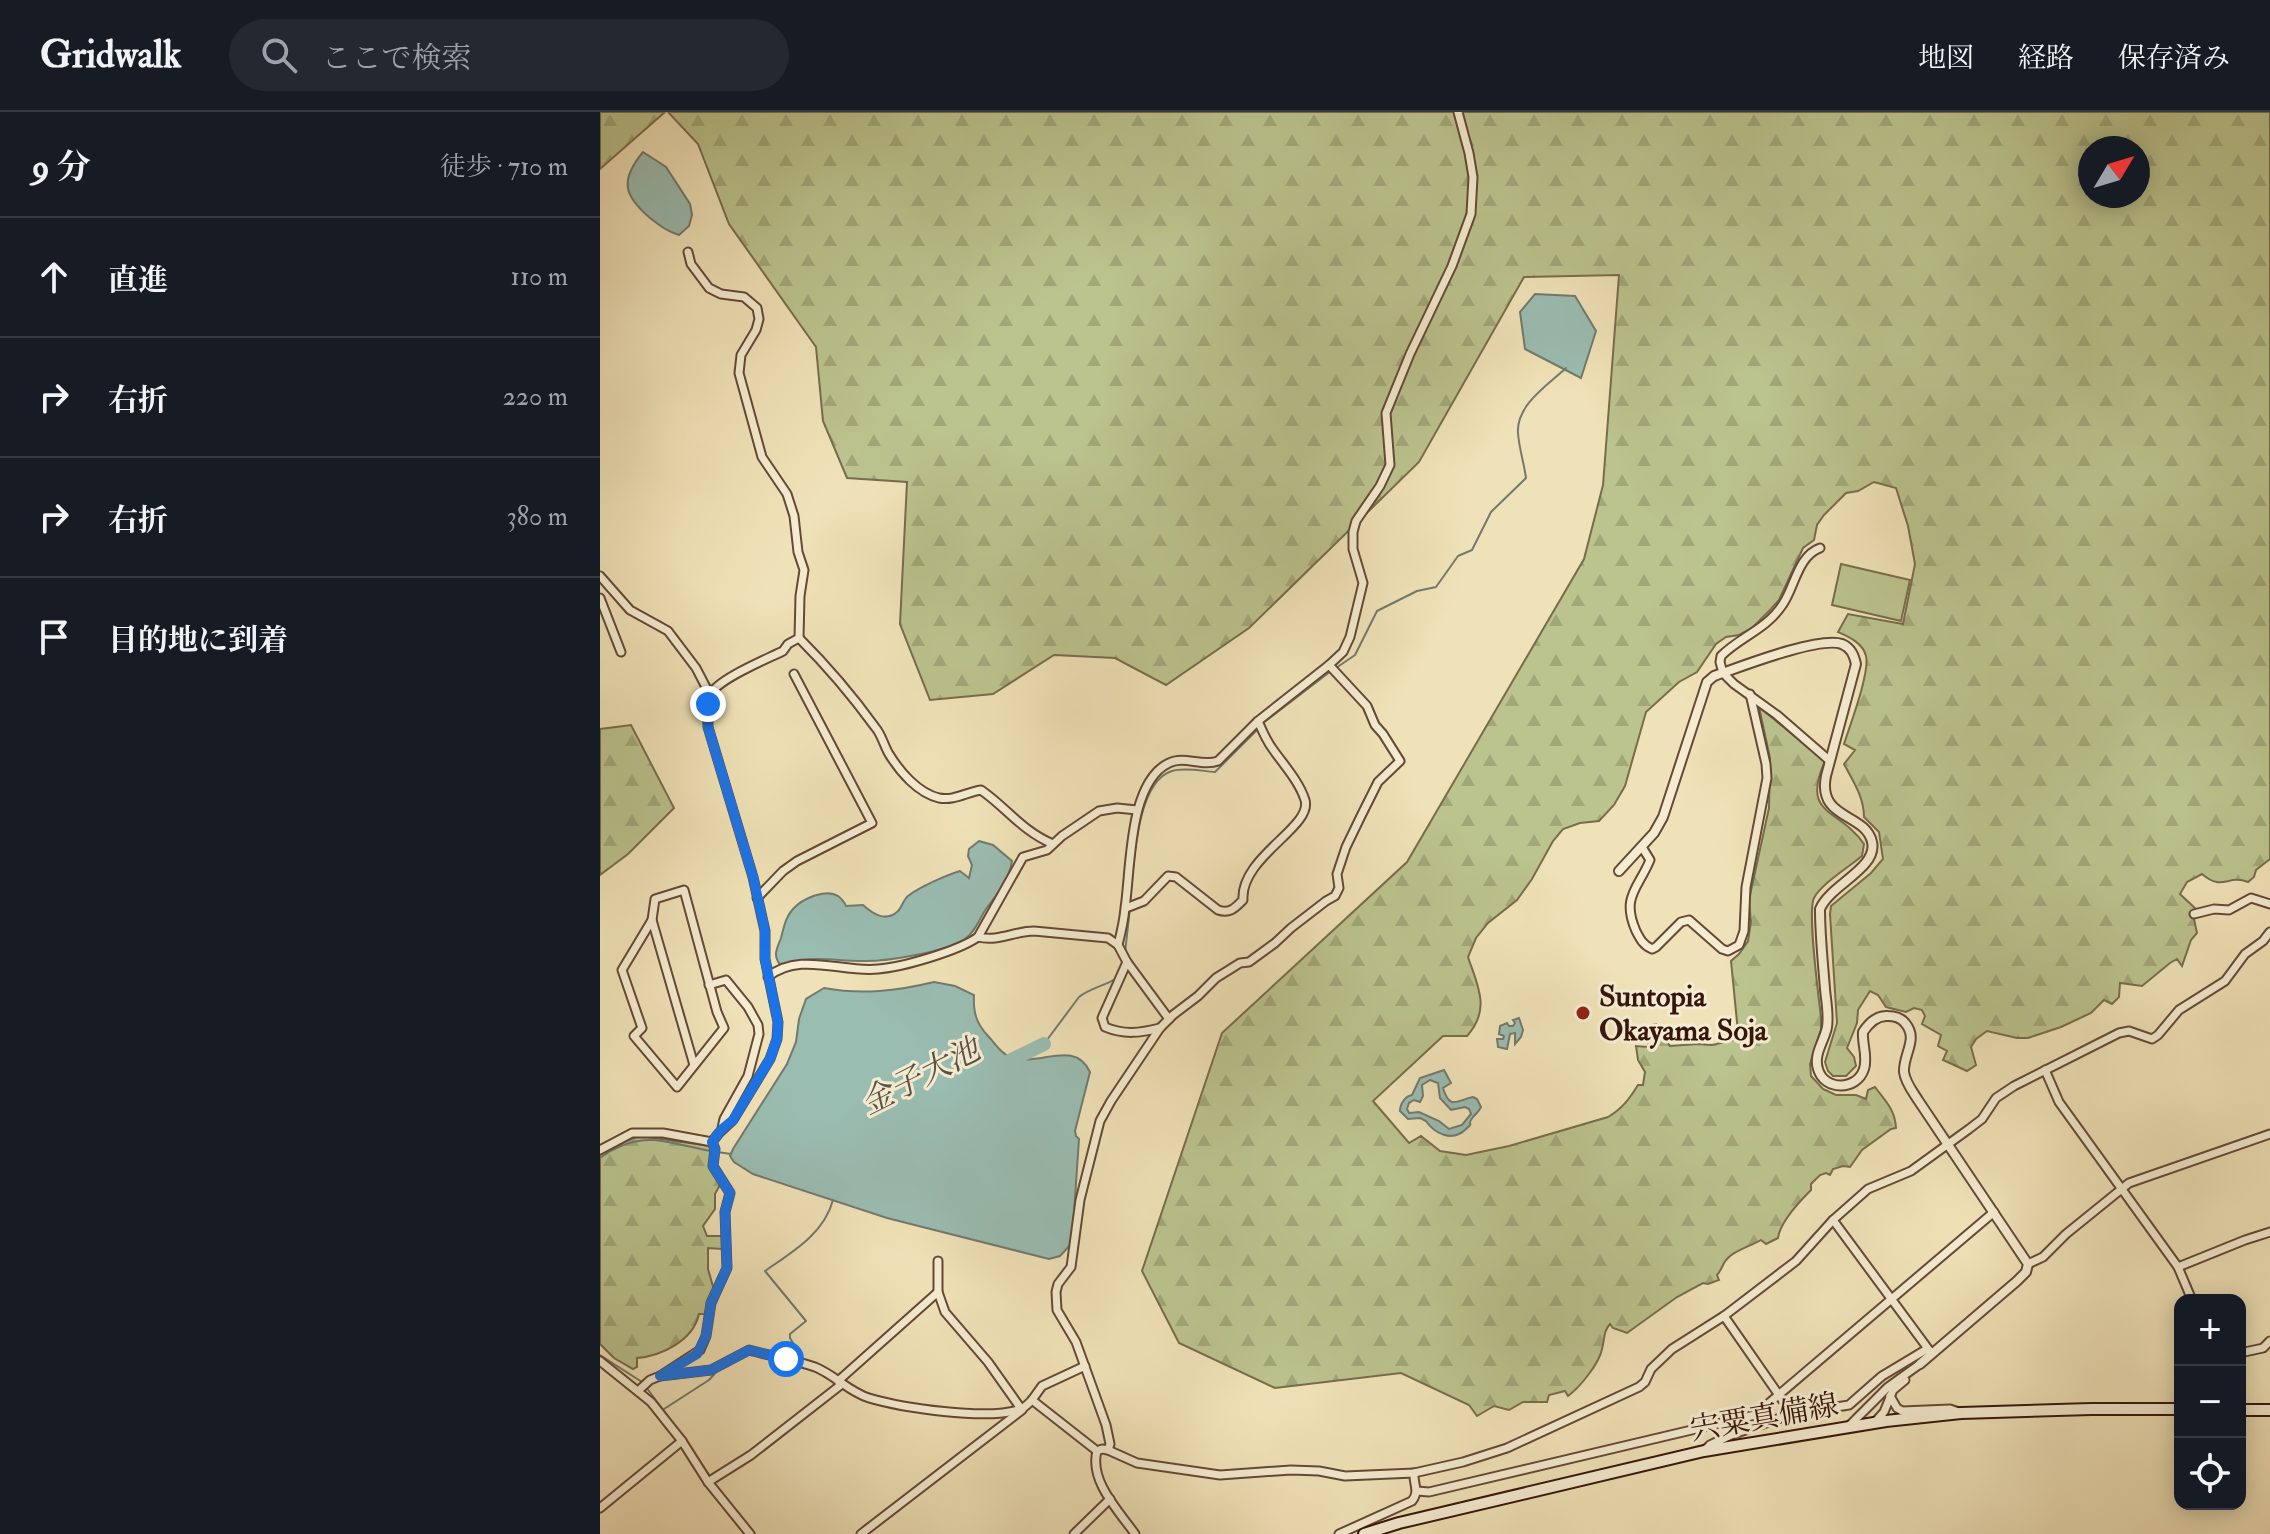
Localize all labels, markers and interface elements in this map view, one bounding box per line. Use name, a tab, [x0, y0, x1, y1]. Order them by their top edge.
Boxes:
search box	[229, 19, 789, 91]
text: Gridwalk	[40, 31, 181, 79]
icon: search	[257, 33, 301, 77]
text: ここで検索	[321, 40, 471, 77]
text: 地図	[1918, 41, 1974, 76]
text: 経路	[2018, 41, 2074, 76]
text: 保存済み	[2118, 41, 2230, 76]
north arrow	[2078, 136, 2150, 208]
text: 9 分	[32, 146, 91, 189]
text: 徒歩 · 710 m	[440, 151, 568, 183]
icon: ahead	[32, 255, 76, 299]
text: 110 m	[511, 261, 568, 293]
text: 直進	[108, 262, 168, 299]
icon: right	[32, 375, 76, 419]
text: 220 m	[503, 381, 568, 413]
text: 右折	[108, 382, 168, 419]
icon: right	[32, 495, 76, 539]
text: 380 m	[507, 501, 568, 533]
text: 右折	[108, 502, 168, 539]
icon: arrive	[32, 615, 76, 659]
text: 目的地に到着	[108, 622, 288, 659]
route end	[690, 686, 726, 722]
place label: Suntopia Okayama Soja	[1599, 978, 1769, 1049]
marker: Suntopia Okayama Soja	[1574, 1004, 1592, 1022]
water label: 金子大池	[854, 1029, 989, 1124]
map controls	[2174, 1294, 2246, 1510]
button: +	[2174, 1294, 2246, 1366]
route start	[768, 1341, 804, 1377]
button: −	[2174, 1366, 2246, 1438]
street label: 宍粟真備線	[1687, 1386, 1841, 1449]
button: locate	[2174, 1438, 2246, 1510]

